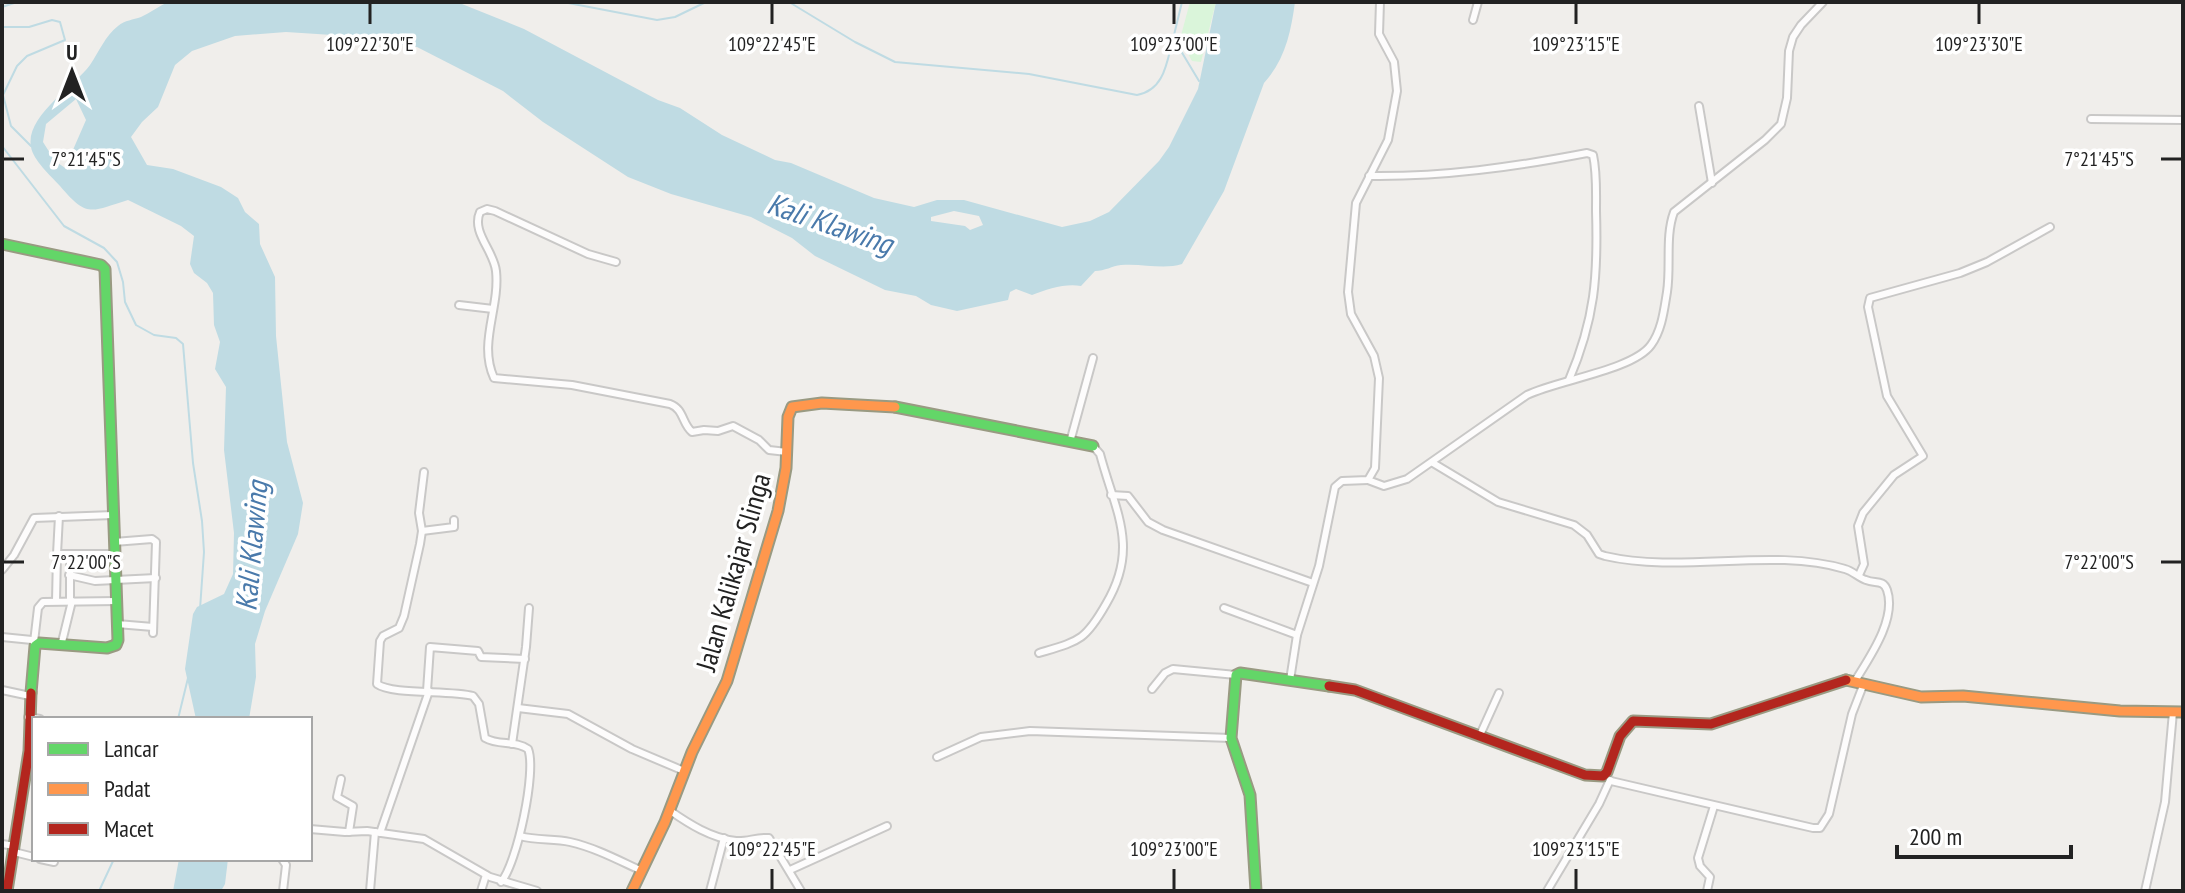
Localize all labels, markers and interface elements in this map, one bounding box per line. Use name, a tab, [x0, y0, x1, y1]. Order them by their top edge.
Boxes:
text: 109°22'30"E	[326, 31, 414, 57]
text: 109°22'45"E	[728, 31, 816, 57]
text: 109°23'00"E	[1130, 31, 1218, 57]
text: 109°23'15"E	[1532, 31, 1620, 57]
text: 109°23'30"E	[1935, 31, 2023, 57]
north arrow	[32, 32, 112, 112]
text: U	[66, 38, 78, 66]
text: 7°21'45"S	[51, 146, 121, 172]
text: 7°21'45"S	[2064, 146, 2134, 172]
water label: Kali Klawing	[763, 183, 900, 263]
street label: Jalan Kalikajar Slinga	[686, 469, 778, 676]
water label: Kali Klawing	[225, 477, 276, 612]
text: 7°22'00"S	[51, 549, 121, 575]
text: 7°22'00"S	[2064, 549, 2134, 575]
legend	[32, 717, 312, 861]
text: Lancar	[104, 733, 159, 764]
text: Padat	[104, 773, 151, 804]
scale bar	[1897, 809, 2071, 859]
text: Macet	[104, 813, 154, 844]
text: 200 m	[1909, 821, 1962, 852]
text: 109°22'45"E	[728, 836, 816, 862]
text: 109°23'00"E	[1130, 836, 1218, 862]
text: 109°23'15"E	[1532, 836, 1620, 862]

